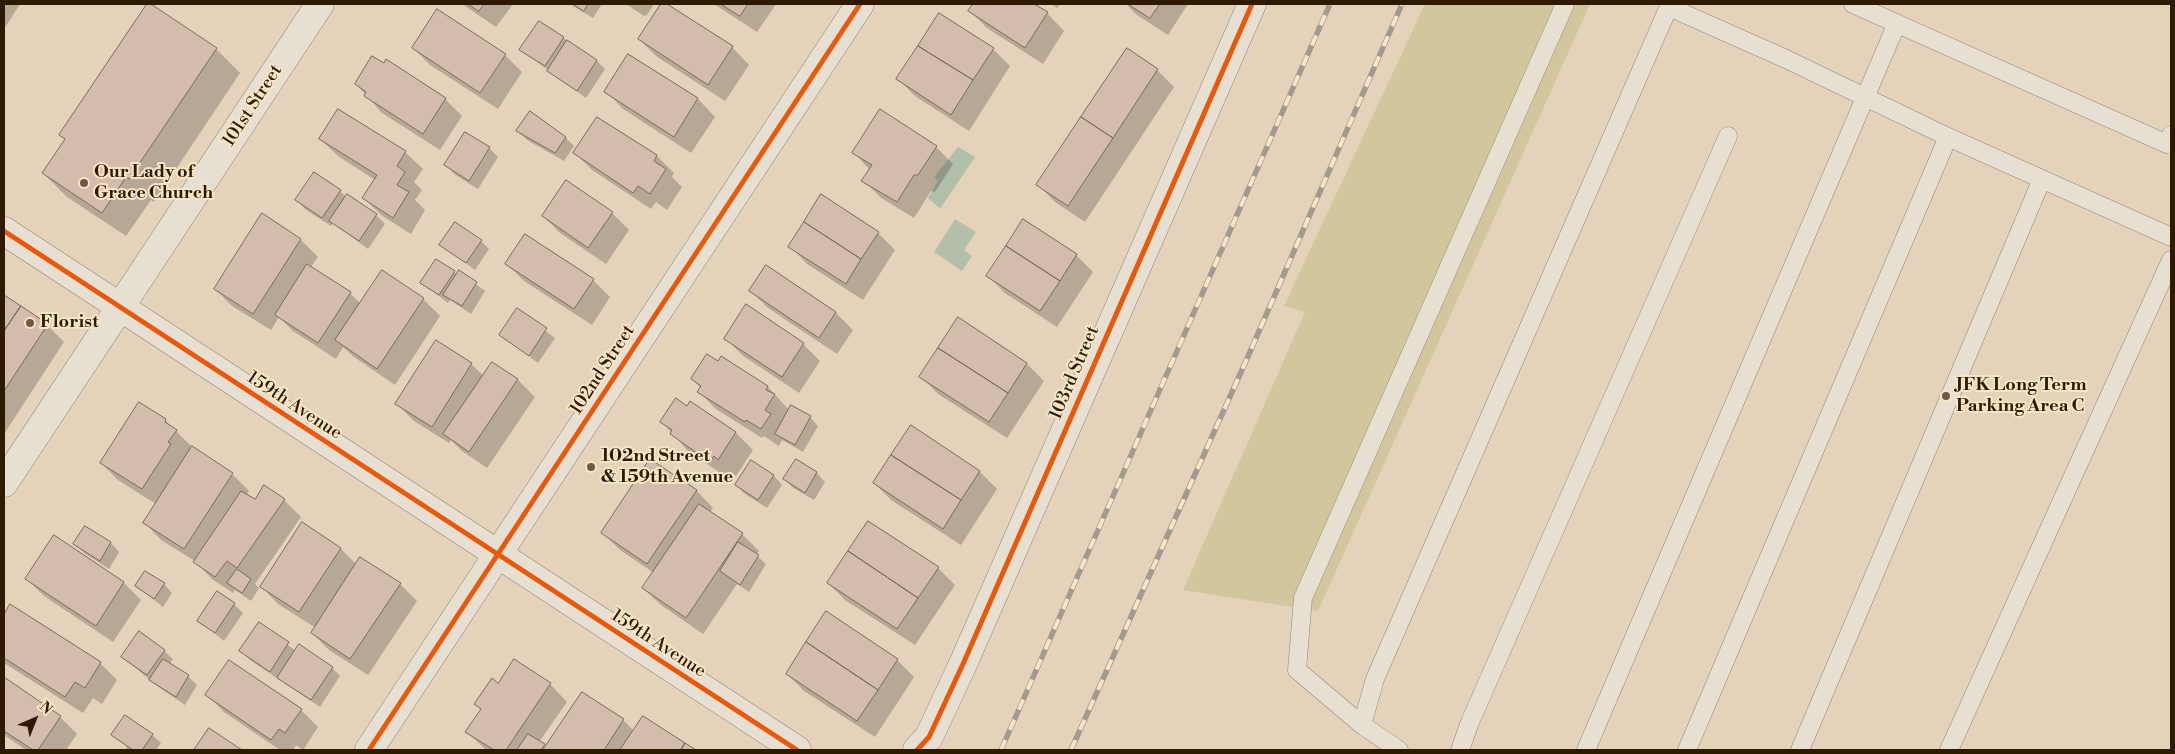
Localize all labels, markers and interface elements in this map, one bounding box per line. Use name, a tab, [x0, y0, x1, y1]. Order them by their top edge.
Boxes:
street label: 101st Street	[219, 61, 287, 151]
place label: Our Lady of Grace Church	[94, 162, 213, 204]
marker: Our Lady of Grace Church	[78, 177, 90, 189]
place label: Florist	[40, 312, 99, 334]
marker: Florist	[24, 317, 36, 329]
street label: 102nd Street	[566, 321, 640, 419]
street label: 103rd Street	[1046, 323, 1104, 423]
street label: 159th Avenue	[242, 367, 346, 445]
place label: JFK Long Term Parking Area C	[1956, 375, 2087, 418]
marker: JFK Long Term Parking Area C	[1940, 390, 1952, 402]
place label: 102nd Street & 159th Avenue	[601, 446, 733, 488]
marker: 102nd Street & 159th Avenue	[585, 461, 597, 473]
street label: 159th Avenue	[606, 605, 710, 683]
north arrow	[10, 694, 60, 744]
text: N	[35, 698, 56, 719]

